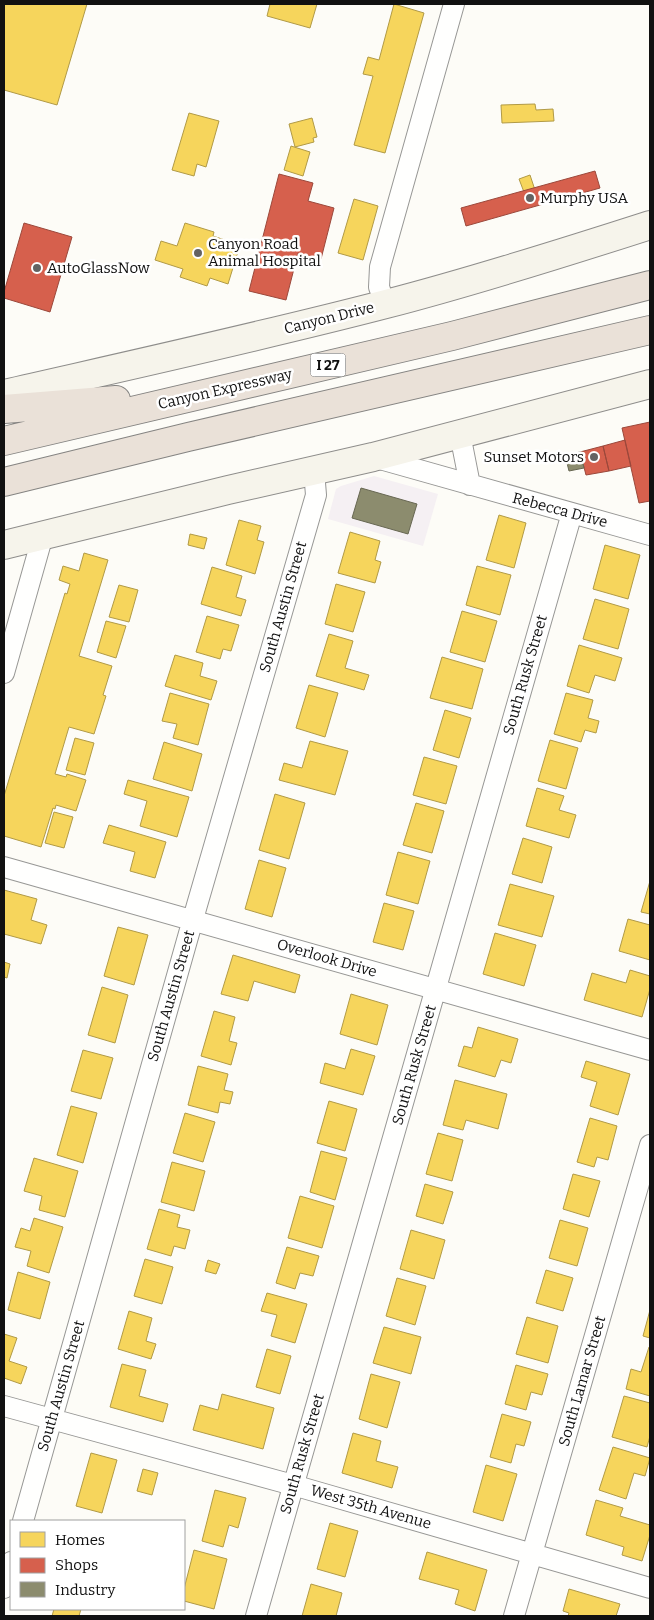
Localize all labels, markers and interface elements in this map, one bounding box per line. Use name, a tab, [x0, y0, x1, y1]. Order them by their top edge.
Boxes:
place label: Murphy USA	[540, 189, 629, 207]
marker: Murphy USA	[524, 192, 536, 204]
place label: Canyon Road Animal Hospital	[208, 235, 321, 270]
marker: Canyon Road Animal Hospital	[192, 247, 204, 259]
place label: AutoGlassNow	[47, 259, 151, 277]
marker: AutoGlassNow	[31, 262, 43, 274]
street label: Canyon Drive	[282, 298, 376, 338]
road number: I 27	[310, 354, 346, 376]
street label: Canyon Expressway	[156, 365, 294, 413]
place label: Sunset Motors	[483, 448, 584, 466]
marker: Sunset Motors	[588, 451, 600, 463]
street label: Rebecca Drive	[511, 489, 609, 531]
street label: South Austin Street	[256, 539, 311, 675]
street label: South Rusk Street	[499, 612, 551, 737]
street label: South Austin Street	[144, 928, 199, 1064]
street label: Overlook Drive	[275, 935, 379, 981]
street label: South Rusk Street	[388, 1002, 440, 1127]
street label: South Lamar Street	[555, 1313, 609, 1448]
street label: South Austin Street	[34, 1318, 89, 1454]
street label: South Rusk Street	[276, 1391, 328, 1516]
street label: West 35th Avenue	[308, 1481, 434, 1533]
legend	[10, 1520, 185, 1610]
text: Homes	[55, 1531, 105, 1549]
text: Shops	[55, 1556, 98, 1574]
text: Industry	[55, 1581, 115, 1599]

